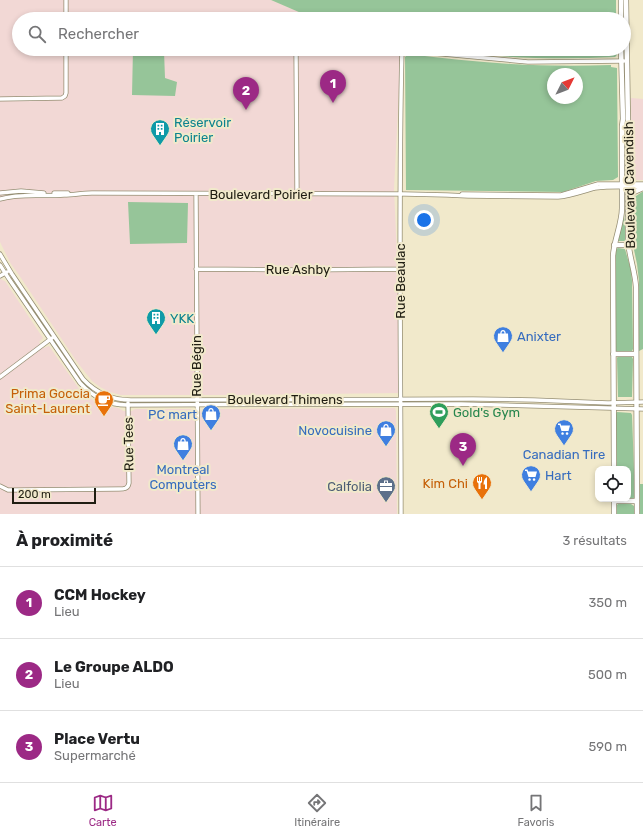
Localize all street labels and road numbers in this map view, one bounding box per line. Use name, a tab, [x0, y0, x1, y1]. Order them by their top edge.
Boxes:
street label: Boulevard Cavendish	[621, 121, 638, 249]
street label: Boulevard Poirier	[209, 187, 313, 202]
street label: Rue Beaulac	[393, 243, 408, 319]
street label: Rue Ashby	[266, 262, 330, 277]
street label: Rue Bégin	[189, 335, 205, 397]
street label: Boulevard Thimens	[227, 392, 343, 407]
street label: Rue Tees	[121, 417, 136, 471]

